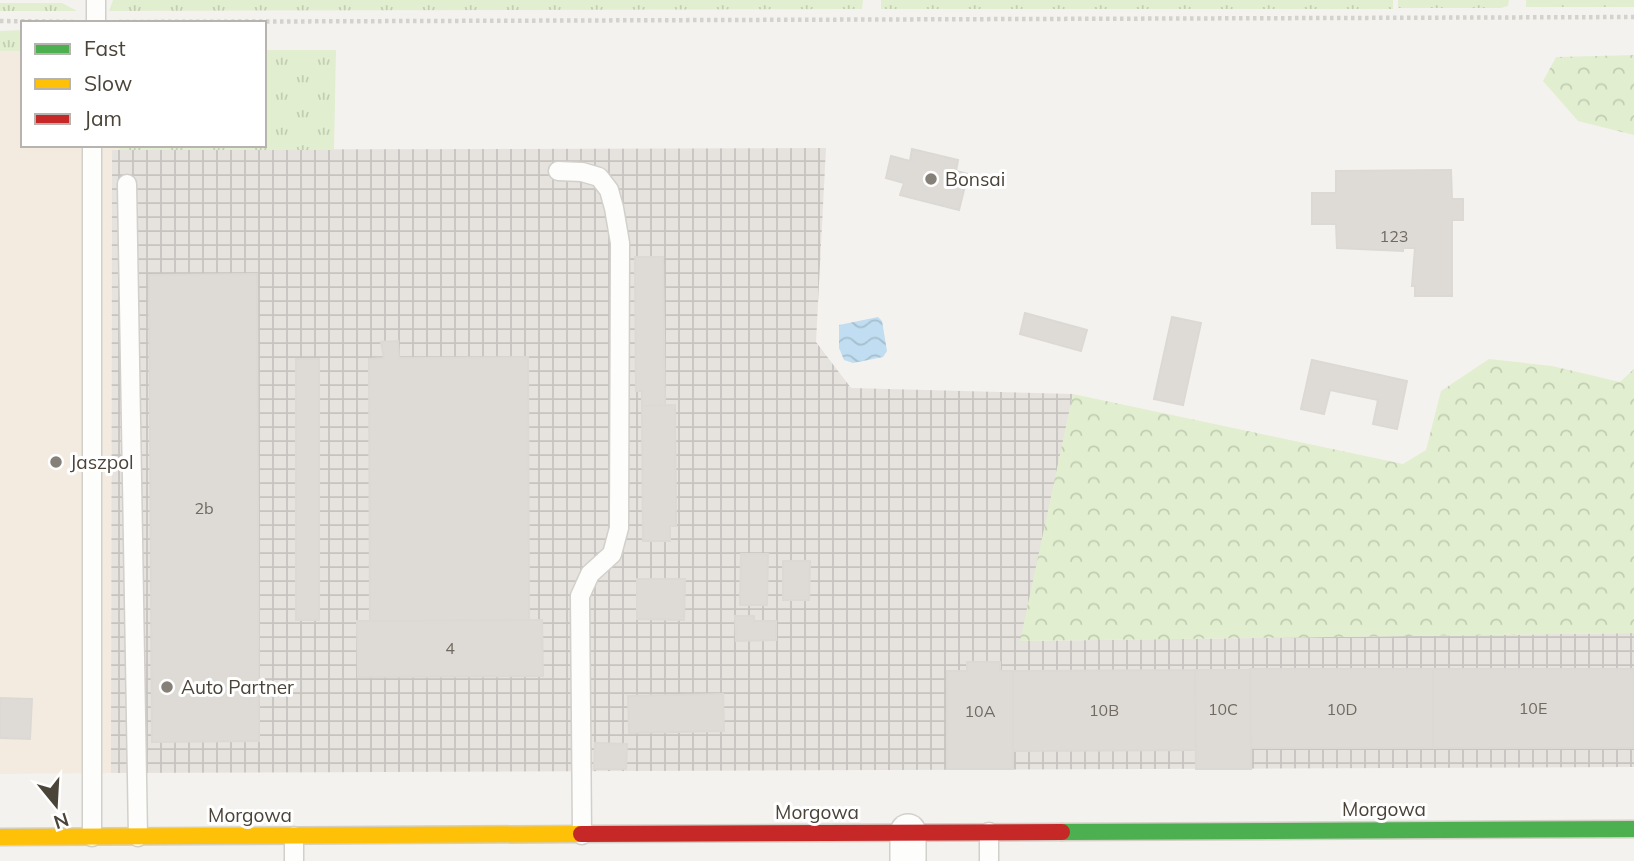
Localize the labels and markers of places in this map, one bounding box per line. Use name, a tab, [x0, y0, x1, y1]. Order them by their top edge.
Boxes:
place label: Bonsai	[945, 167, 1005, 191]
marker: Bonsai	[923, 171, 939, 187]
place label: Jaszpol	[70, 450, 134, 474]
marker: Jaszpol	[48, 454, 64, 470]
place label: Auto Partner	[181, 675, 294, 699]
marker: Auto Partner	[159, 679, 175, 695]

